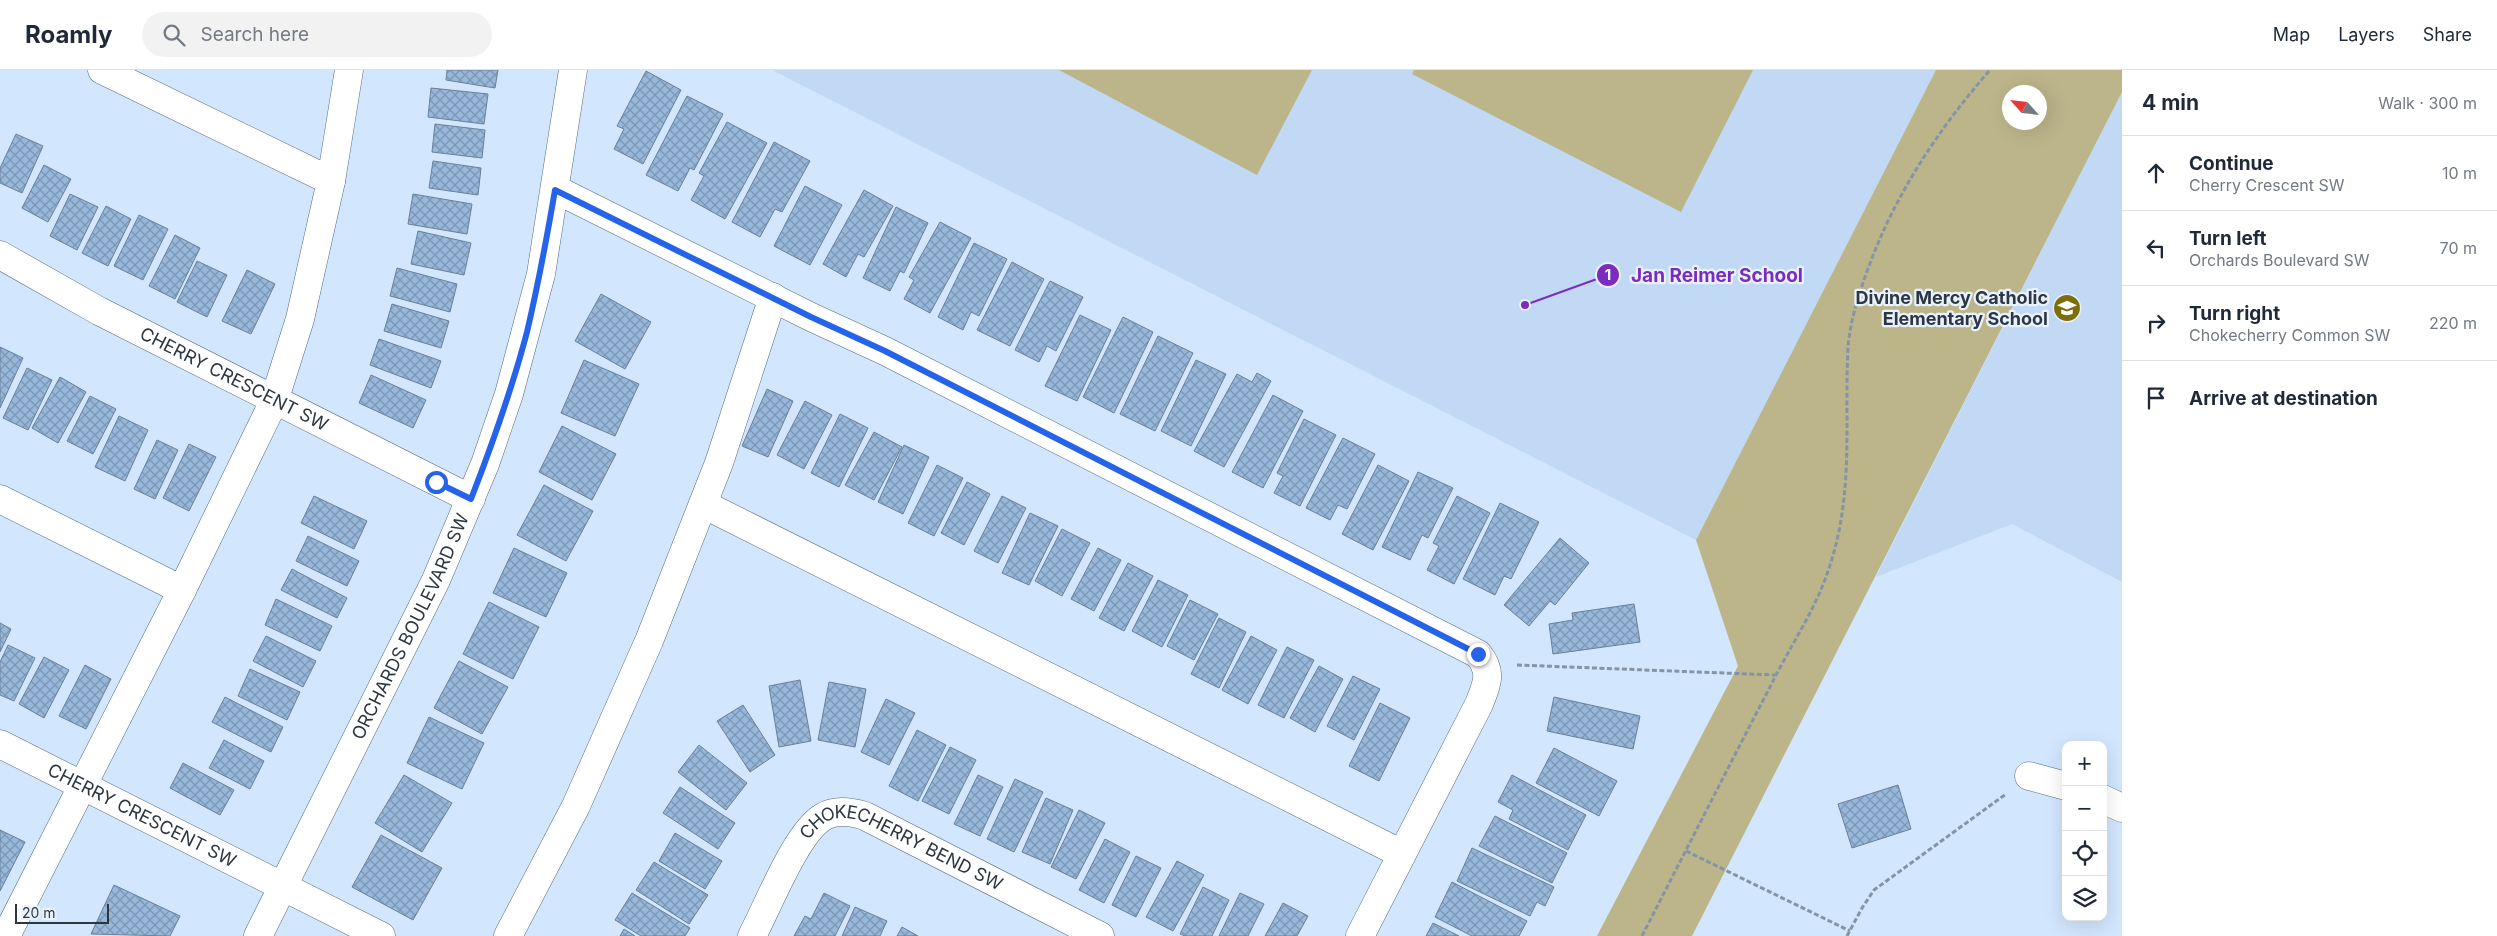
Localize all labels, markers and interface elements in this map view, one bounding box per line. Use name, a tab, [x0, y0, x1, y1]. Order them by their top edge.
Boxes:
search box	[142, 12, 492, 57]
text: Roamly	[25, 20, 112, 49]
icon: search	[160, 21, 188, 49]
text: Search here	[200, 23, 309, 46]
text: Map	[2273, 24, 2310, 45]
text: Layers	[2338, 24, 2395, 45]
text: Share	[2423, 24, 2472, 45]
north arrow	[2002, 85, 2047, 130]
text: 4 min	[2142, 90, 2199, 115]
text: Walk · 300 m	[2378, 93, 2477, 113]
text: Continue	[2189, 152, 2274, 175]
icon: ahead	[2142, 159, 2170, 187]
text: 10 m	[2442, 163, 2477, 183]
text: Cherry Crescent SW	[2189, 175, 2344, 195]
text: Turn left	[2189, 227, 2267, 250]
icon: left	[2142, 234, 2170, 262]
text: 70 m	[2440, 238, 2477, 258]
text: Orchards Boulevard SW	[2189, 250, 2369, 270]
callout: Jan Reimer School	[1596, 258, 1813, 292]
text: Jan Reimer School	[1631, 264, 1803, 287]
text: 1	[1605, 265, 1611, 284]
place label: Divine Mercy Catholic Elementary School	[1856, 287, 2048, 329]
school or university icon: Divine Mercy Catholic Elementary School	[2052, 293, 2082, 323]
text: Turn right	[2189, 302, 2280, 325]
icon: right	[2142, 309, 2170, 337]
text: 220 m	[2429, 313, 2477, 333]
street label: CHERRY CRESCENT SW	[137, 322, 332, 435]
text: Chokecherry Common SW	[2189, 325, 2390, 345]
icon: arrive	[2142, 384, 2170, 412]
text: Arrive at destination	[2189, 387, 2378, 410]
route start	[425, 471, 448, 494]
street label: ORCHARDS BOULEVARD SW	[347, 510, 473, 743]
route end	[1467, 643, 1490, 666]
map controls	[2062, 741, 2107, 921]
button: +	[2062, 741, 2107, 786]
street label: CHERRY CRESCENT SW	[45, 759, 240, 871]
button: −	[2062, 786, 2107, 831]
street label: CHOKECHERRY BEND SW	[795, 801, 1006, 895]
button: locate	[2062, 831, 2107, 876]
button: layers	[2062, 876, 2107, 921]
scale bar	[15, 901, 109, 924]
text: 20 m	[22, 904, 56, 921]

